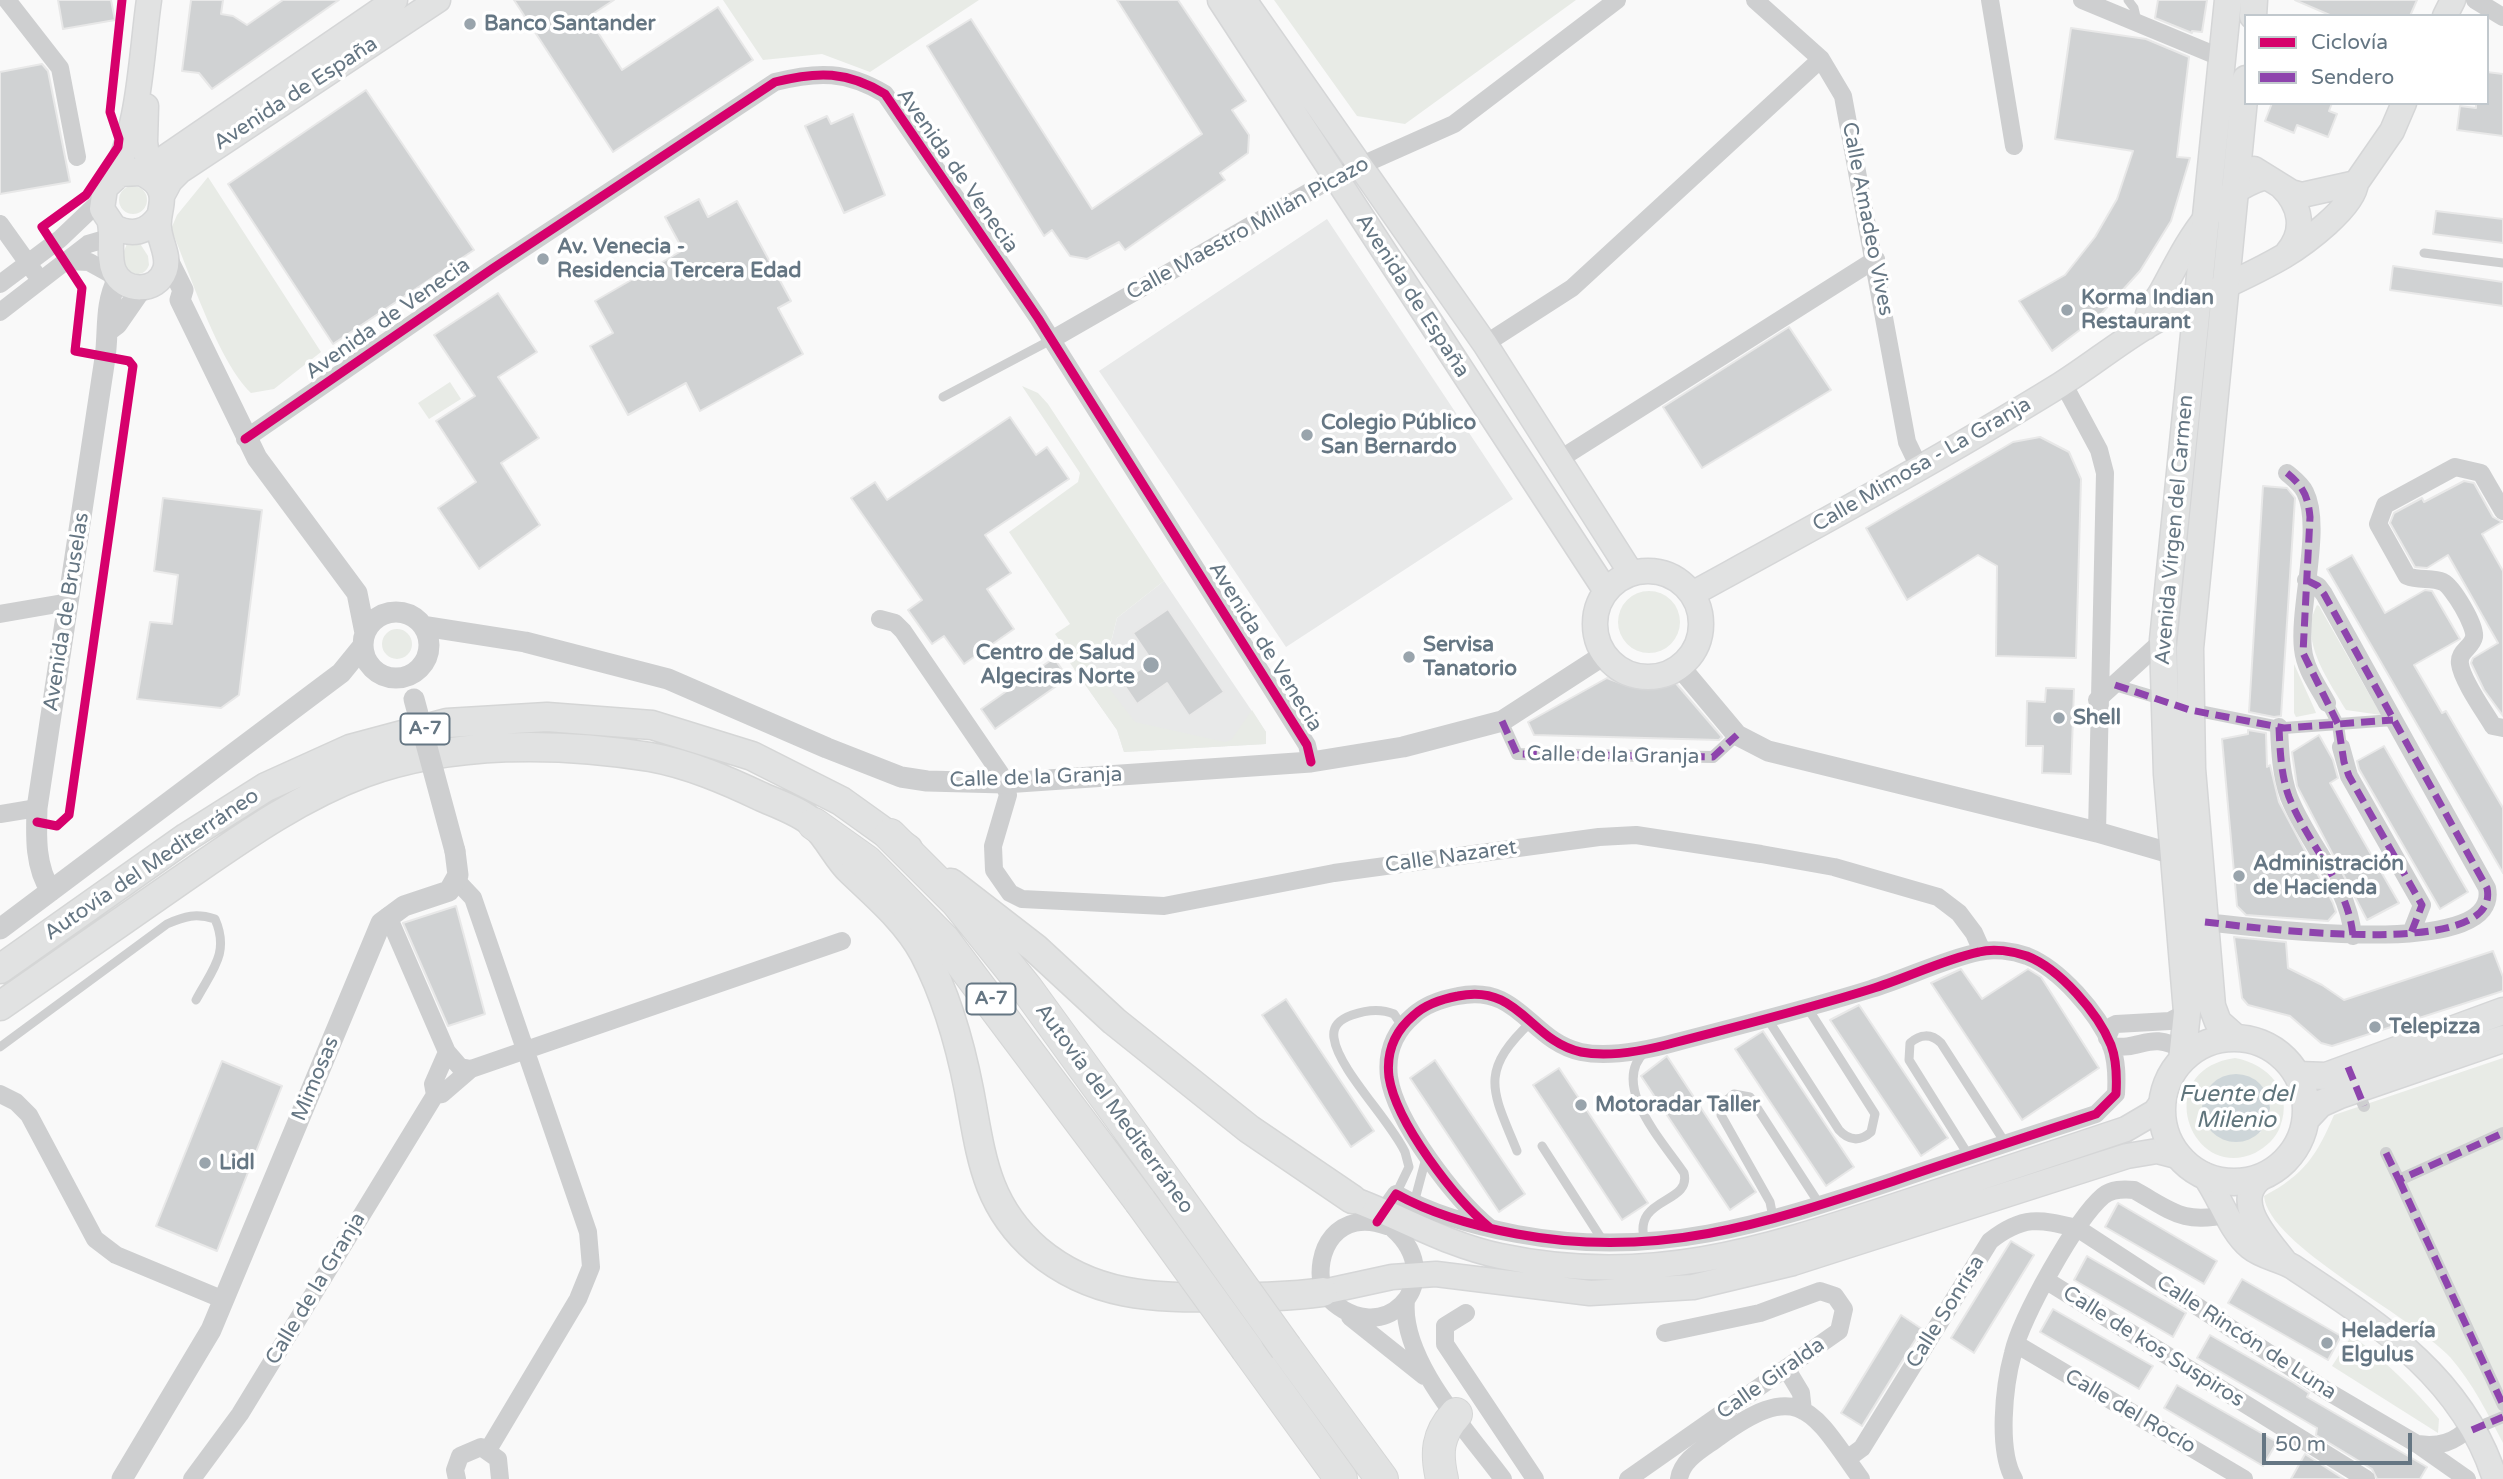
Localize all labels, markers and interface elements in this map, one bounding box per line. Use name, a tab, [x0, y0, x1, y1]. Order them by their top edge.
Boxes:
place label: Banco Santander	[484, 11, 656, 37]
legend	[2244, 14, 2489, 105]
marker: Banco Santander	[462, 16, 478, 32]
text: Ciclovía	[2311, 30, 2388, 55]
street label: Avenida de España	[210, 32, 382, 156]
text: Sendero	[2311, 65, 2394, 90]
street label: Avenida de Venecia	[891, 84, 1023, 258]
street label: Calle Amadeo Vives	[1836, 120, 1898, 318]
street label: Calle Maestro Millán Picazo	[1122, 152, 1374, 306]
street label: Avenida de España	[1350, 210, 1474, 382]
place label: Av. Venecia - Residencia Tercera Edad	[557, 234, 802, 284]
marker: Av. Venecia - Residencia Tercera Edad	[535, 251, 551, 267]
street label: Avenida de Venecia	[301, 253, 475, 385]
place label: Korma Indian Restaurant	[2081, 285, 2214, 335]
marker: Korma Indian Restaurant	[2059, 302, 2075, 318]
street label: Calle Mimosa - La Granja	[1808, 392, 2036, 538]
street label: Avenida Virgen del Carmen	[2151, 394, 2199, 666]
place label: Colegio Público San Bernardo	[1321, 410, 1476, 460]
marker: Colegio Público San Bernardo	[1299, 427, 1315, 443]
street label: Avenida de Bruselas	[39, 511, 95, 713]
street label: Avenida de Venecia	[1203, 558, 1327, 736]
place label: Servisa Tanatorio	[1423, 632, 1517, 682]
place label: Centro de Salud Algeciras Norte	[976, 640, 1135, 690]
marker: Servisa Tanatorio	[1401, 649, 1417, 665]
marker: Centro de Salud Algeciras Norte	[1141, 655, 1161, 675]
place label: Shell	[2073, 705, 2121, 731]
marker: Shell	[2051, 710, 2067, 726]
road number: A-7	[400, 714, 450, 744]
street label: Calle de la Granja	[1526, 742, 1700, 770]
street label: Calle de la Granja	[949, 762, 1123, 794]
street label: Autovía del Mediterráneo	[40, 784, 264, 946]
street label: Calle Nazaret	[1384, 835, 1518, 879]
place label: Administración de Hacienda	[2253, 851, 2404, 901]
marker: Administración de Hacienda	[2231, 868, 2247, 884]
road number: A-7	[967, 984, 1016, 1015]
street label: Autovía del Mediterráneo	[1029, 999, 1199, 1219]
place label: Telepizza	[2389, 1014, 2481, 1040]
marker: Telepizza	[2367, 1019, 2383, 1035]
street label: Mimosas	[287, 1033, 345, 1125]
water label: Fuente del Milenio	[2179, 1081, 2293, 1135]
place label: Motoradar Taller	[1595, 1092, 1760, 1118]
marker: Motoradar Taller	[1573, 1097, 1589, 1113]
place label: Lidl	[219, 1150, 255, 1176]
marker: Lidl	[197, 1155, 213, 1171]
street label: Calle de la Granja	[261, 1208, 371, 1370]
street label: Calle Sonrisa	[1901, 1251, 1991, 1373]
street label: Calle Rincón de Luna	[2151, 1270, 2341, 1406]
street label: Calle de kos Suspiros	[2058, 1281, 2248, 1413]
place label: Heladería Elgulus	[2341, 1318, 2436, 1368]
street label: Calle Giralda	[1712, 1333, 1830, 1425]
marker: Heladería Elgulus	[2319, 1335, 2335, 1351]
street label: Calle del Rocío	[2060, 1364, 2200, 1460]
scale bar	[2265, 1420, 2416, 1464]
text: 50 m	[2275, 1432, 2326, 1457]

